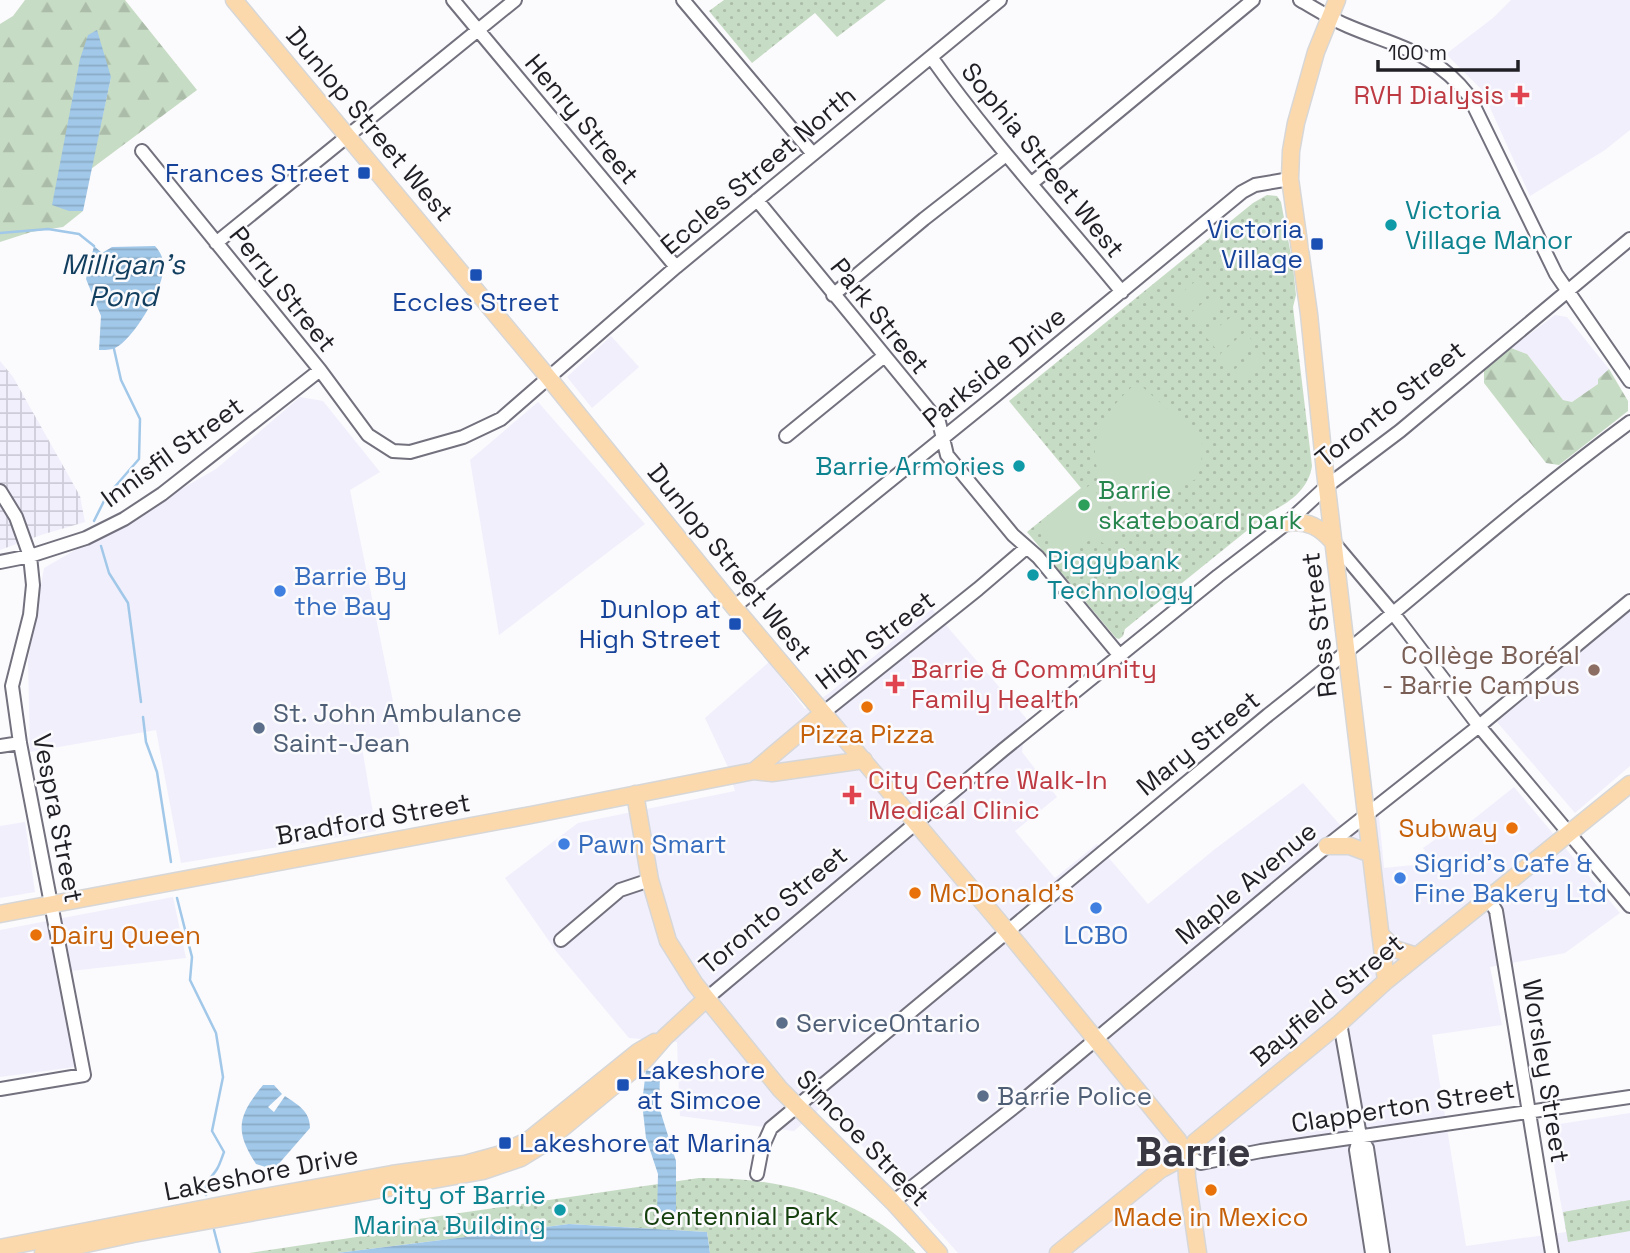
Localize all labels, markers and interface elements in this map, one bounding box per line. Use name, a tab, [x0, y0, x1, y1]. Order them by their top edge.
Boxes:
street label: Dunlop Street West	[279, 20, 461, 228]
scale bar	[1378, 28, 1518, 72]
text: 100 m	[1388, 39, 1447, 66]
street label: Henry Street	[517, 47, 647, 191]
street label: Sophia Street West	[954, 55, 1132, 265]
street label: Eccles Street North	[653, 78, 863, 262]
place label: RVH Dialysis	[1353, 78, 1504, 112]
marker: RVH Dialysis	[1510, 85, 1530, 105]
place label: Frances Street	[165, 156, 350, 190]
marker: Frances Street	[356, 165, 372, 181]
place label: Victoria Village Manor	[1405, 193, 1573, 257]
place label: Victoria Village	[1207, 212, 1303, 276]
marker: Victoria Village Manor	[1383, 217, 1399, 233]
street label: Perry Street	[222, 219, 344, 359]
marker: Victoria Village	[1309, 236, 1325, 252]
water label: Milligan's Pond	[61, 246, 186, 314]
street label: Park Street	[823, 251, 937, 381]
marker: Eccles Street	[468, 267, 484, 283]
place label: Eccles Street	[392, 285, 560, 319]
street label: Parkside Drive	[915, 299, 1073, 435]
street label: Toronto Street	[1308, 333, 1472, 475]
street label: Innisfil Street	[94, 389, 250, 515]
place label: Barrie Armories	[815, 449, 1005, 483]
street label: Dunlop Street West	[640, 456, 820, 668]
marker: Barrie Armories	[1011, 458, 1027, 474]
place label: Barrie skateboard park	[1098, 473, 1302, 537]
marker: Barrie skateboard park	[1076, 497, 1092, 513]
place label: Piggybank Technology	[1047, 543, 1194, 607]
street label: Ross Street	[1293, 550, 1345, 700]
place label: Barrie By the Bay	[294, 559, 407, 623]
marker: Piggybank Technology	[1025, 567, 1041, 583]
marker: Barrie By the Bay	[272, 583, 288, 599]
street label: High Street	[809, 583, 941, 697]
place label: Dunlop at High Street	[579, 592, 721, 656]
marker: Dunlop at High Street	[727, 616, 743, 632]
place label: Collège Boréal - Barrie Campus	[1382, 638, 1580, 702]
place label: Barrie & Community Family Health	[911, 652, 1157, 716]
marker: Collège Boréal - Barrie Campus	[1586, 662, 1602, 678]
marker: Barrie & Community Family Health	[885, 674, 905, 694]
street label: Mary Street	[1129, 683, 1267, 803]
place label: St. John Ambulance Saint-Jean	[273, 696, 522, 760]
marker: Pizza Pizza	[859, 699, 875, 715]
place label: Pizza Pizza	[800, 717, 934, 751]
marker: St. John Ambulance Saint-Jean	[251, 720, 267, 736]
street label: Vespra Street	[25, 731, 91, 905]
place label: City Centre Walk-In Medical Clinic	[868, 763, 1108, 827]
street label: Bradford Street	[273, 785, 473, 853]
marker: City Centre Walk-In Medical Clinic	[842, 785, 862, 805]
place label: Subway	[1399, 811, 1498, 845]
street label: Maple Avenue	[1168, 814, 1324, 952]
marker: Subway	[1504, 820, 1520, 836]
place label: Pawn Smart	[578, 827, 726, 861]
marker: Pawn Smart	[556, 836, 572, 852]
street label: Toronto Street	[692, 838, 854, 982]
place label: Sigrid's Cafe & Fine Bakery Ltd	[1414, 846, 1607, 910]
marker: Sigrid's Cafe & Fine Bakery Ltd	[1392, 870, 1408, 886]
place label: McDonald's	[929, 876, 1074, 910]
marker: McDonald's	[907, 885, 923, 901]
marker: LCBO	[1088, 900, 1104, 916]
place label: Dairy Queen	[50, 918, 201, 952]
place label: LCBO	[1064, 918, 1128, 952]
street label: Bayfield Street	[1243, 926, 1411, 1074]
marker: Dairy Queen	[28, 927, 44, 943]
street label: Worsley Street	[1515, 977, 1577, 1165]
place label: ServiceOntario	[796, 1006, 981, 1040]
marker: ServiceOntario	[774, 1015, 790, 1031]
place label: Lakeshore at Simcoe	[637, 1053, 765, 1117]
street label: Simcoe Street	[789, 1062, 937, 1214]
street label: Clapperton Street	[1289, 1072, 1517, 1140]
marker: Lakeshore at Simcoe	[615, 1077, 631, 1093]
place label: Barrie Police	[997, 1079, 1152, 1113]
marker: Barrie Police	[975, 1088, 991, 1104]
place label: Lakeshore at Marina	[519, 1126, 771, 1160]
district label: Barrie	[1135, 1127, 1251, 1178]
marker: Lakeshore at Marina	[497, 1135, 513, 1151]
street label: Lakeshore Drive	[161, 1137, 361, 1209]
place label: City of Barrie Marina Building	[353, 1178, 546, 1242]
marker: Made in Mexico	[1203, 1182, 1219, 1198]
park label: Centennial Park	[644, 1199, 838, 1233]
place label: Made in Mexico	[1113, 1200, 1309, 1234]
marker: City of Barrie Marina Building	[552, 1202, 568, 1218]

